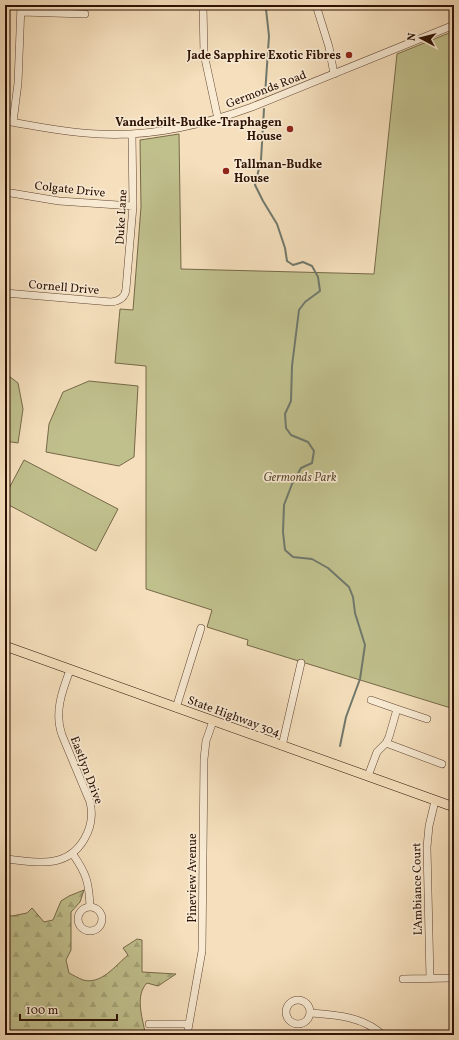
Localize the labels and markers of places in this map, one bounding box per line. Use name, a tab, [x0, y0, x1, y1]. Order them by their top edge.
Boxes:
place label: Jade Sapphire Exotic Fibres	[186, 48, 341, 64]
marker: Jade Sapphire Exotic Fibres	[344, 50, 354, 60]
place label: Vanderbilt-Budke-Traphagen House	[115, 115, 282, 145]
marker: Vanderbilt-Budke-Traphagen House	[285, 124, 295, 134]
place label: Tallman-Budke House	[234, 157, 322, 187]
marker: Tallman-Budke House	[221, 166, 231, 176]

